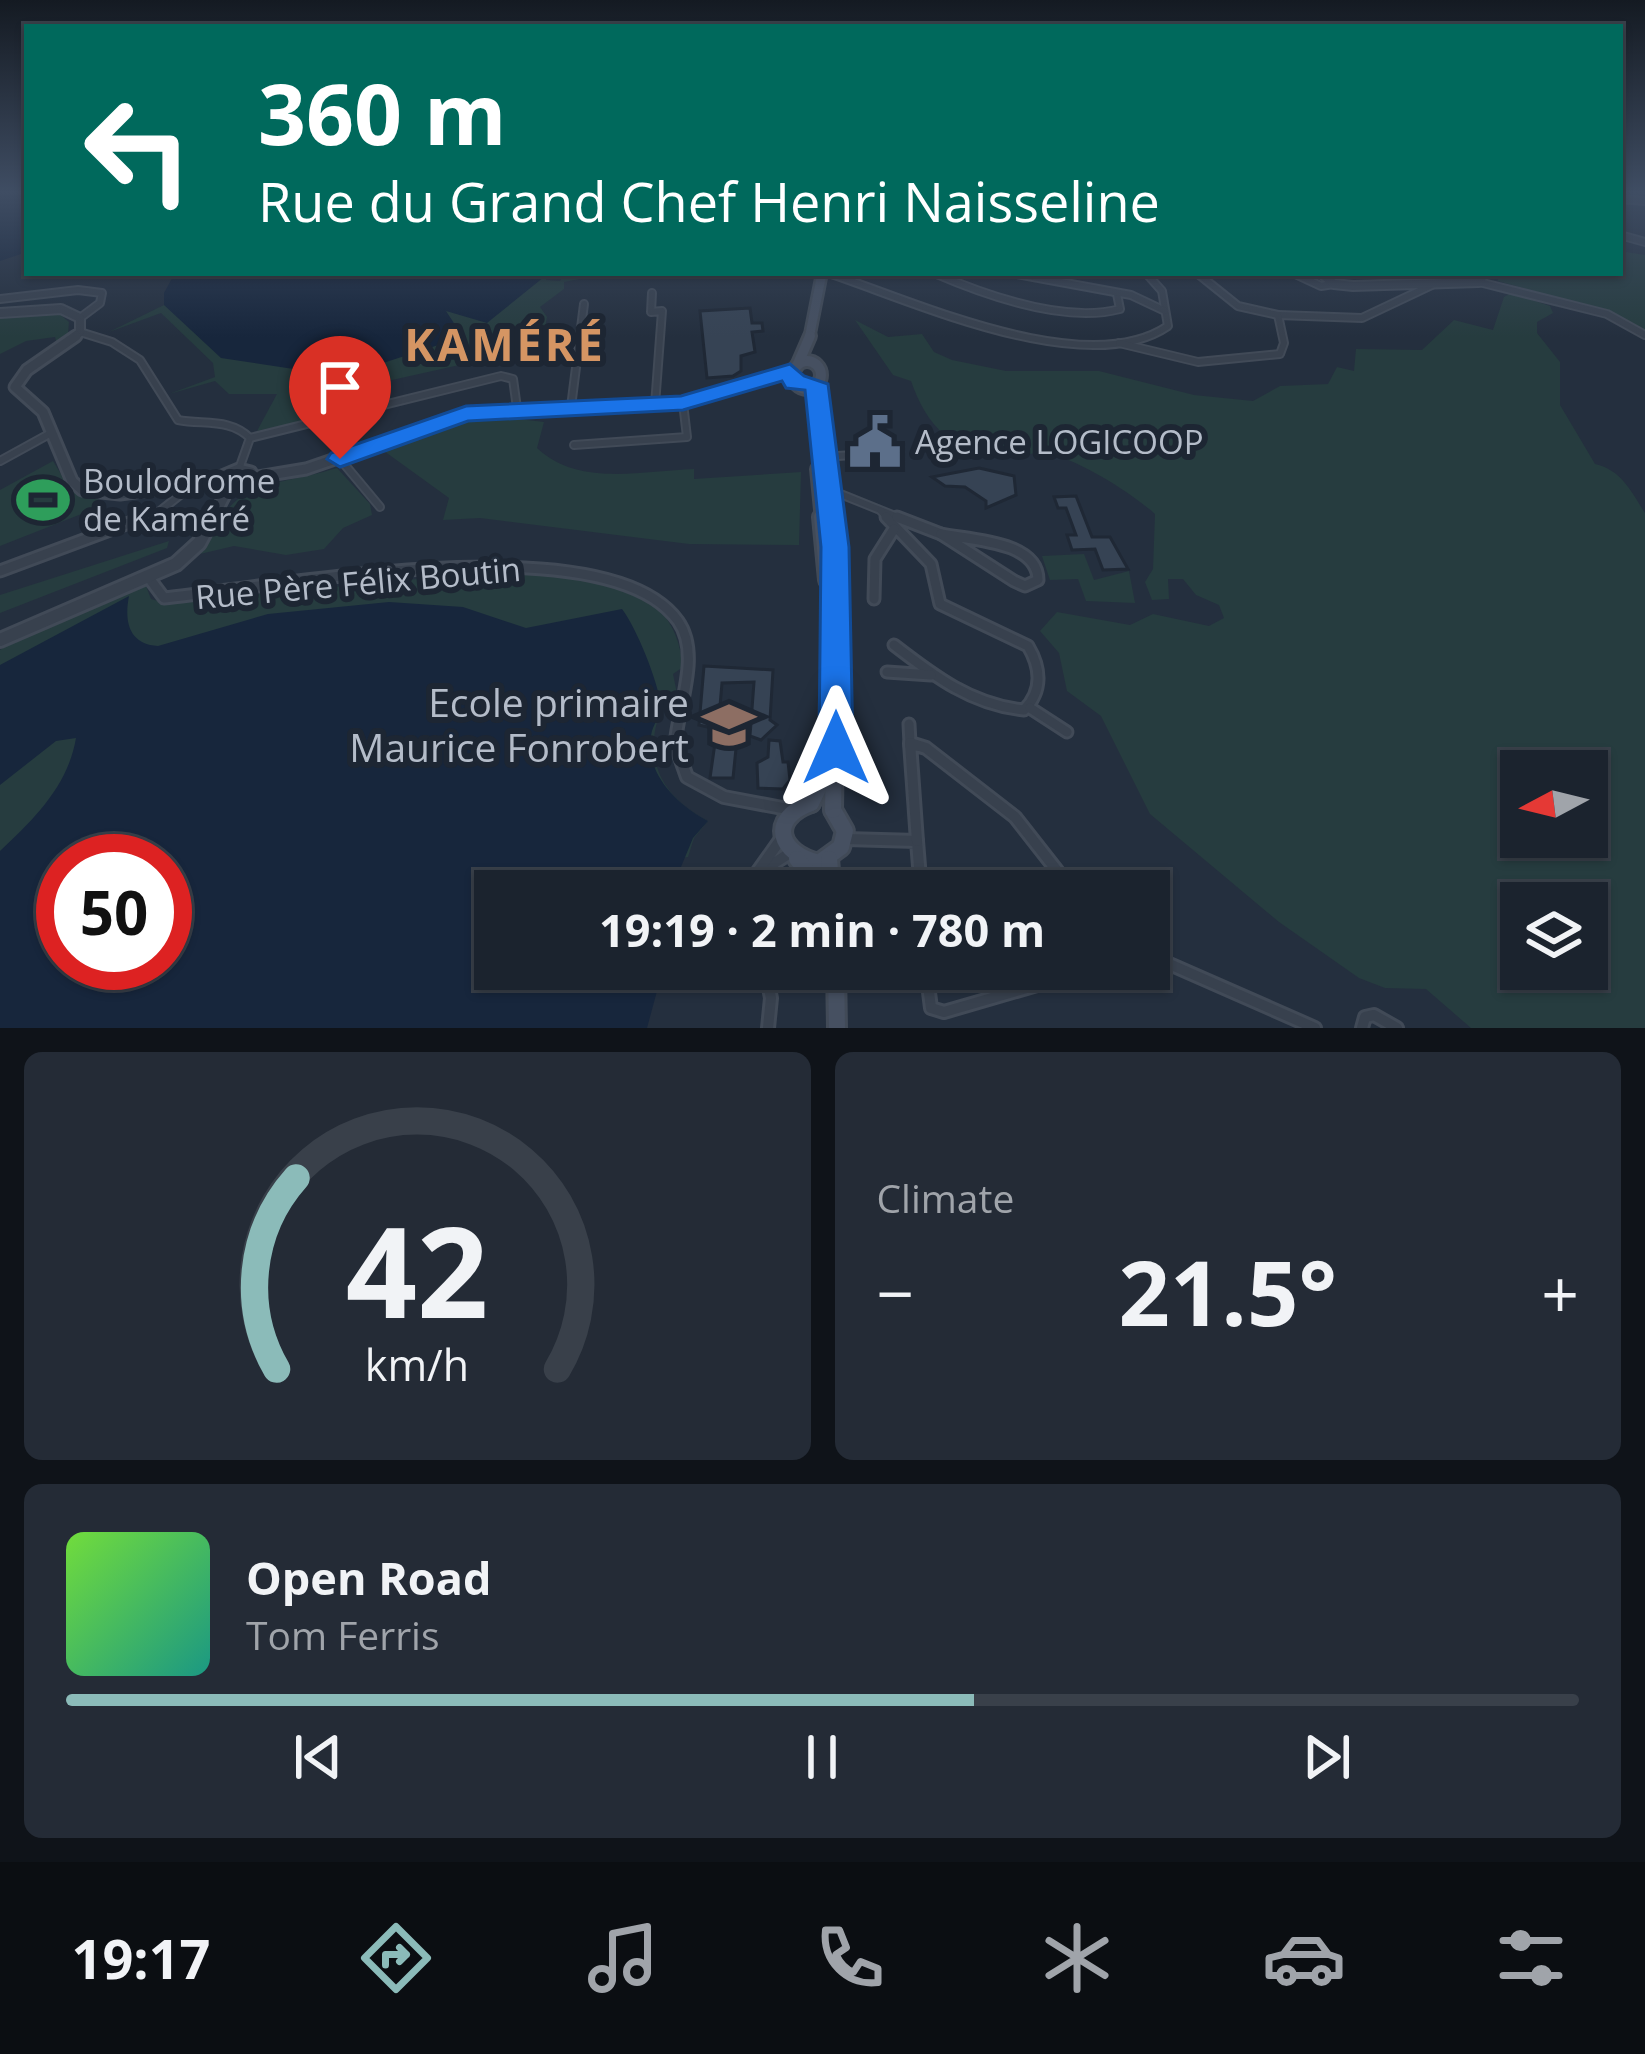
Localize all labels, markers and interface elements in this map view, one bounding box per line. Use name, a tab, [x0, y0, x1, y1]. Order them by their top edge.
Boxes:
text: 360 m	[258, 55, 506, 170]
icon: left	[60, 72, 216, 228]
text: Rue du Grand Chef Henri Naisseline	[258, 164, 1160, 238]
district label: KAMÉRÉ	[404, 313, 606, 374]
pin	[289, 336, 391, 459]
icon: arrive	[307, 354, 373, 420]
public building icon: Agence LOGICOOP	[846, 413, 904, 471]
place label: Agence LOGICOOP	[915, 419, 1204, 464]
place label: Boulodrome de Kaméré	[83, 458, 275, 541]
sports icon: Boulodrome de Kaméré	[14, 471, 72, 529]
street label: Rue Père Félix Boutin	[193, 546, 523, 619]
place label: Ecole primaire Maurice Fonrobert	[349, 675, 689, 773]
position arrow	[773, 685, 899, 811]
school or university icon: Ecole primaire Maurice Fonrobert	[700, 696, 758, 754]
north arrow	[1500, 750, 1608, 858]
map controls	[1500, 750, 1608, 990]
speed limit sign: 50	[36, 834, 192, 990]
button: layers	[1500, 882, 1608, 990]
text: 19:19 · 2 min · 780 m	[599, 899, 1045, 960]
text: Climate	[877, 1171, 1014, 1224]
text: 42	[346, 1185, 489, 1355]
text: 21.5°	[1118, 1230, 1337, 1352]
text: −	[877, 1247, 914, 1337]
text: +	[1541, 1247, 1579, 1337]
text: km/h	[365, 1335, 469, 1394]
text: Open Road	[246, 1547, 491, 1608]
text: Tom Ferris	[246, 1608, 440, 1661]
icon: previous	[285, 1724, 351, 1790]
icon: pause	[789, 1724, 855, 1790]
icon: next	[1294, 1724, 1360, 1790]
icon: directions	[354, 1916, 438, 2000]
icon: music	[581, 1916, 665, 2000]
icon: phone	[808, 1916, 892, 2000]
icon: climate	[1035, 1916, 1119, 2000]
icon: car	[1262, 1916, 1346, 2000]
icon: filters	[1489, 1916, 1573, 2000]
text: 19:17	[72, 1921, 210, 1995]

